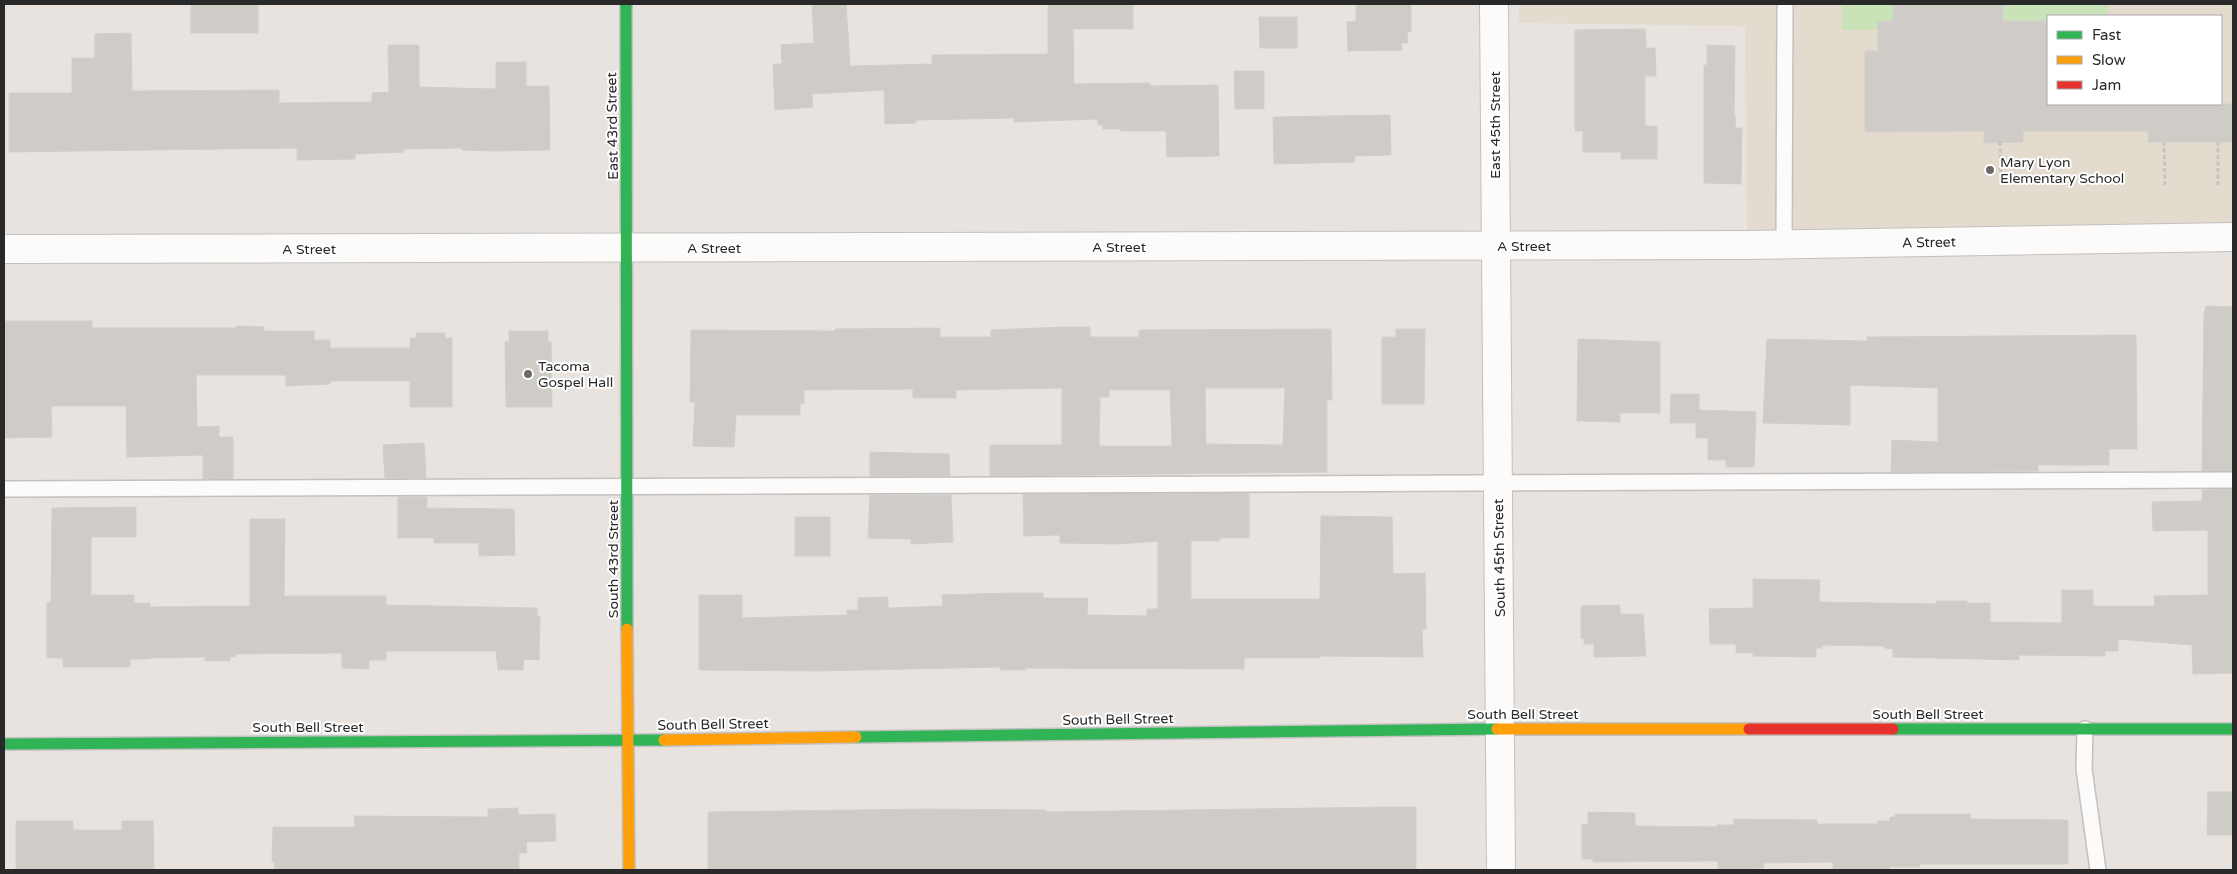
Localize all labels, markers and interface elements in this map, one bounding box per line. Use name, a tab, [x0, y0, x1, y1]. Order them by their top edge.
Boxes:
legend	[2047, 15, 2222, 105]
text: Fast	[2092, 26, 2122, 44]
text: Slow	[2092, 51, 2126, 69]
street label: East 43rd Street	[603, 71, 622, 180]
street label: East 45th Street	[1487, 71, 1504, 179]
text: Jam	[2092, 76, 2121, 94]
place label: Mary Lyon Elementary School	[2000, 154, 2124, 187]
marker: Mary Lyon Elementary School	[1984, 164, 1996, 176]
street label: A Street	[1902, 234, 1957, 251]
street label: A Street	[1497, 238, 1552, 255]
street label: A Street	[1092, 239, 1147, 256]
street label: A Street	[687, 240, 742, 257]
street label: A Street	[282, 241, 337, 258]
place label: Tacoma Gospel Hall	[538, 358, 613, 391]
marker: Tacoma Gospel Hall	[522, 368, 534, 380]
street label: South 45th Street	[1490, 498, 1509, 617]
street label: South 43rd Street	[605, 499, 622, 618]
street label: South Bell Street	[1467, 706, 1579, 723]
street label: South Bell Street	[1872, 706, 1984, 723]
street label: South Bell Street	[1062, 710, 1174, 729]
street label: South Bell Street	[657, 715, 769, 734]
street label: South Bell Street	[252, 719, 364, 736]

